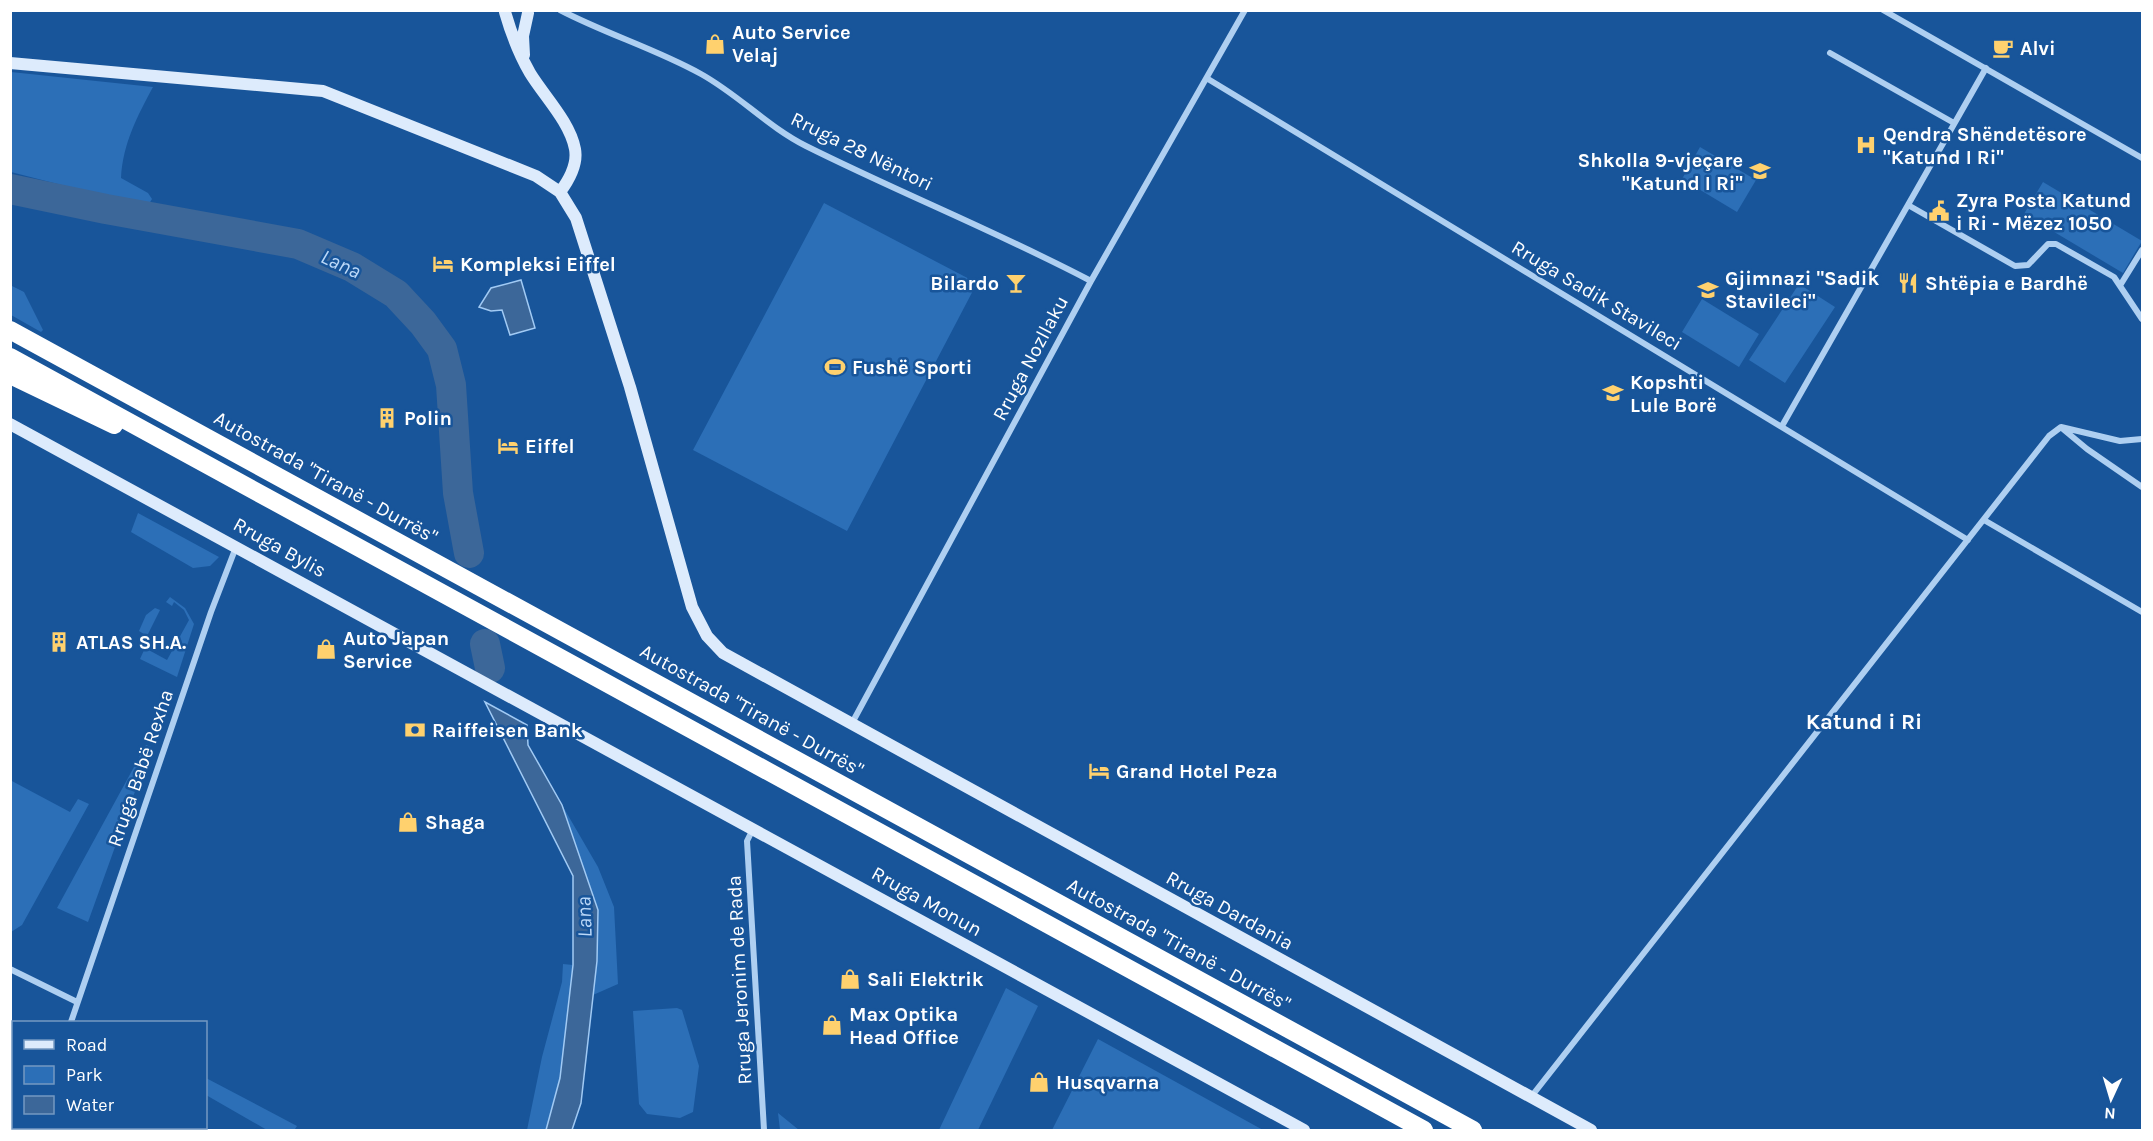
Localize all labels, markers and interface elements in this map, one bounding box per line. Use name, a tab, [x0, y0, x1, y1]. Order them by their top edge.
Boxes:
place label: Auto Service Velaj	[732, 21, 851, 67]
shop icon: Auto Service Velaj	[703, 32, 727, 56]
cafe icon: Alvi	[1991, 36, 2015, 60]
place label: Alvi	[2020, 37, 2056, 60]
street label: Rruga 28 Nëntori	[787, 107, 936, 196]
place label: Qendra Shëndetësore "Katund I Ri"	[1883, 123, 2087, 169]
hospital icon: Qendra Shëndetësore "Katund I Ri"	[1854, 133, 1878, 157]
place label: Shkolla 9-vjeçare "Katund I Ri"	[1578, 149, 1743, 195]
school or university icon: Shkolla 9-vjeçare "Katund I Ri"	[1748, 159, 1772, 183]
place label: Zyra Posta Katund i Ri - Mëzez 1050	[1956, 189, 2131, 235]
public building icon: Zyra Posta Katund i Ri - Mëzez 1050	[1927, 199, 1951, 223]
street label: Rruga Sadik Stavileci	[1508, 236, 1686, 355]
water label: Lana	[317, 244, 365, 284]
hotel icon: Kompleksi Eiffel	[431, 252, 455, 276]
place label: Kompleksi Eiffel	[460, 253, 616, 276]
place label: Gjimnazi "Sadik Stavileci"	[1725, 267, 1879, 313]
bar icon: Bilardo	[1004, 271, 1028, 295]
restaurant icon: Shtëpia e Bardhë	[1896, 271, 1920, 295]
place label: Bilardo	[930, 272, 999, 295]
place label: Shtëpia e Bardhë	[1925, 272, 2088, 295]
school or university icon: Gjimnazi "Sadik Stavileci"	[1696, 278, 1720, 302]
street label: Rruga Nozllaku	[988, 292, 1073, 425]
sports icon: Fushë Sporti	[823, 355, 847, 379]
place label: Fushë Sporti	[852, 356, 972, 379]
place label: Kopshti Lule Borë	[1630, 371, 1717, 417]
school or university icon: Kopshti Lule Borë	[1601, 381, 1625, 405]
street label: Autostrada "Tiranë - Durrës"	[210, 406, 441, 549]
building icon: Polin	[375, 406, 399, 430]
place label: Polin	[404, 407, 452, 430]
hotel icon: Eiffel	[496, 434, 520, 458]
place label: Eiffel	[525, 435, 575, 458]
street label: Rruga Bylis	[229, 513, 330, 582]
place label: Auto Japan Service	[343, 627, 449, 673]
building icon: ATLAS SH.A.	[47, 630, 71, 654]
place label: ATLAS SH.A.	[76, 631, 186, 654]
shop icon: Auto Japan Service	[314, 637, 338, 661]
street label: Autostrada "Tiranë - Durrës"	[636, 639, 867, 782]
street label: Rruga Babë Rexha	[103, 687, 178, 850]
district label: Katund i Ri	[1806, 709, 1922, 735]
bank icon: Raiffeisen Bank	[403, 718, 427, 742]
place label: Raiffeisen Bank	[432, 719, 583, 742]
hotel icon: Grand Hotel Peza	[1087, 759, 1111, 783]
place label: Grand Hotel Peza	[1116, 760, 1278, 783]
shop icon: Shaga	[396, 810, 420, 834]
place label: Shaga	[425, 811, 485, 834]
street label: Rruga Monun	[867, 862, 986, 941]
street label: Rruga Dardania	[1162, 866, 1297, 955]
street label: Autostrada "Tiranë - Durrës"	[1063, 873, 1294, 1016]
street label: Rruga Jeronim de Rada	[723, 875, 756, 1085]
water label: Lana	[571, 896, 597, 938]
shop icon: Sali Elektrik	[838, 967, 862, 991]
place label: Sali Elektrik	[867, 968, 984, 991]
place label: Max Optika Head Office	[849, 1003, 959, 1049]
shop icon: Max Optika Head Office	[820, 1013, 844, 1037]
legend	[12, 1021, 207, 1129]
text: Road	[66, 1034, 107, 1056]
text: Park	[66, 1064, 103, 1086]
north arrow	[2081, 1069, 2141, 1129]
shop icon: Husqvarna	[1027, 1070, 1051, 1094]
place label: Husqvarna	[1056, 1071, 1160, 1094]
text: Water	[66, 1094, 114, 1116]
text: N	[2104, 1104, 2116, 1123]

